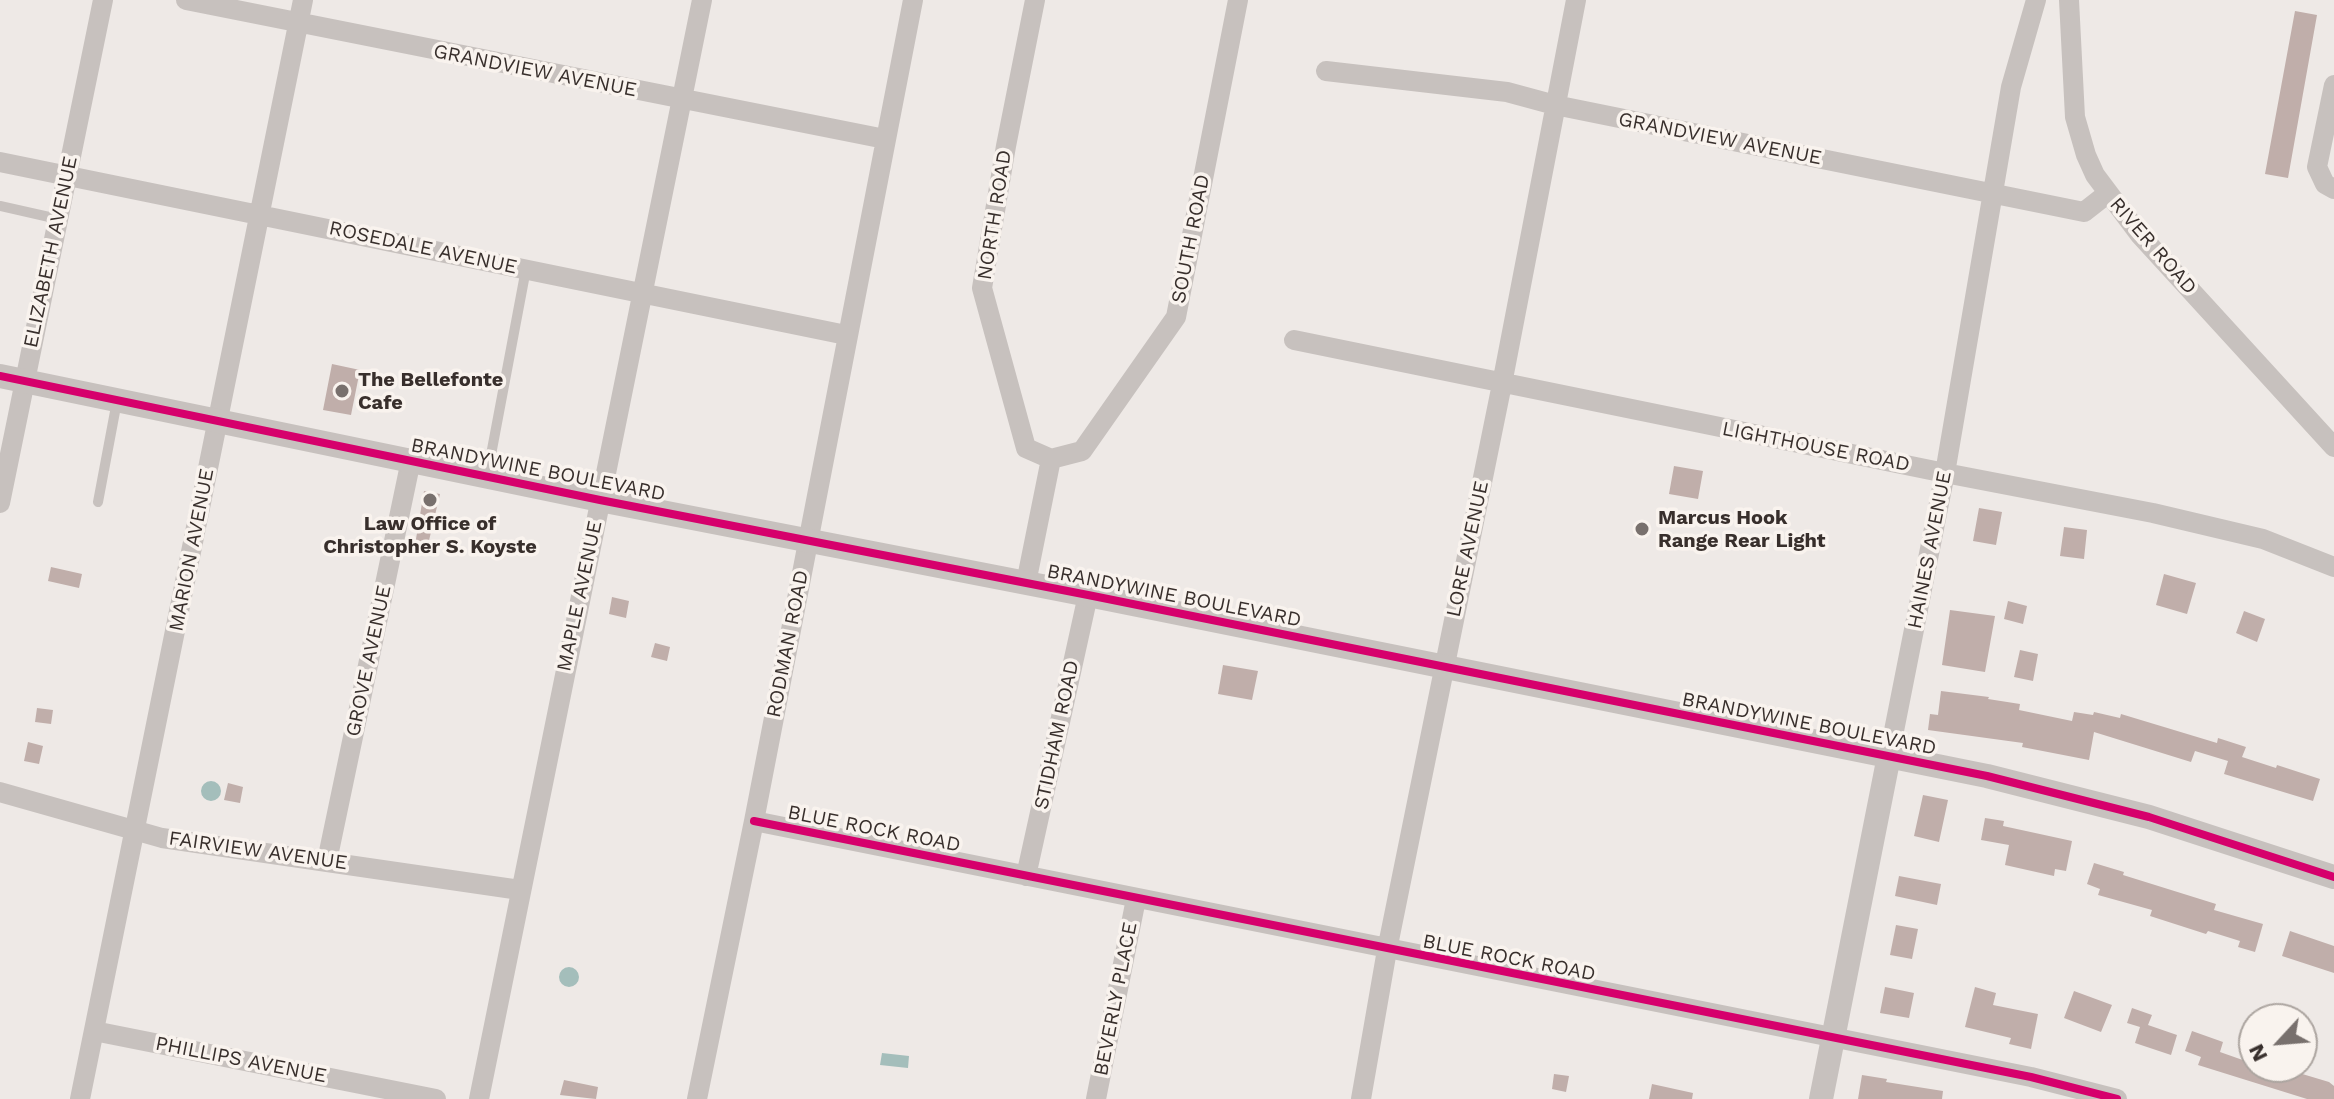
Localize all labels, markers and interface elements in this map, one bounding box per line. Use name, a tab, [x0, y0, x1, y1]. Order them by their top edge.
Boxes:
street label: GRANDVIEW AVENUE	[431, 39, 639, 103]
street label: GRANDVIEW AVENUE	[1616, 107, 1824, 171]
street label: NORTH ROAD	[973, 148, 1017, 282]
street label: ELIZABETH AVENUE	[19, 154, 83, 350]
street label: SOUTH ROAD	[1167, 172, 1215, 306]
street label: RIVER ROAD	[2104, 193, 2202, 299]
street label: ROSEDALE AVENUE	[327, 216, 519, 280]
place label: The Bellefonte Cafe	[358, 368, 503, 415]
marker: The Bellefonte Cafe	[333, 382, 351, 400]
street label: LIGHTHOUSE ROAD	[1720, 417, 1912, 477]
street label: BRANDYWINE BOULEVARD	[409, 434, 667, 506]
street label: MARION AVENUE	[164, 467, 220, 633]
street label: HAINES AVENUE	[1903, 469, 1957, 631]
street label: LORE AVENUE	[1442, 479, 1494, 619]
marker: Law Office of Christopher S. Koyste	[421, 491, 439, 509]
place label: Marcus Hook Range Rear Light	[1658, 506, 1826, 553]
place label: Law Office of Christopher S. Koyste	[323, 512, 537, 559]
street label: MAPLE AVENUE	[552, 519, 608, 673]
marker: Marcus Hook Range Rear Light	[1633, 520, 1651, 538]
street label: BRANDYWINE BOULEVARD	[1045, 560, 1303, 632]
street label: RODMAN ROAD	[762, 568, 814, 720]
street label: GROVE AVENUE	[341, 583, 397, 739]
street label: STIDHAM ROAD	[1029, 658, 1085, 812]
street label: BRANDYWINE BOULEVARD	[1680, 688, 1938, 760]
street label: BLUE ROCK ROAD	[786, 800, 962, 858]
street label: FAIRVIEW AVENUE	[167, 827, 349, 875]
street label: BEVERLY PLACE	[1089, 920, 1143, 1078]
street label: BLUE ROCK ROAD	[1421, 929, 1597, 987]
north arrow	[2238, 1003, 2318, 1083]
street label: PHILLIPS AVENUE	[153, 1032, 329, 1088]
text: N	[2243, 1040, 2273, 1066]

